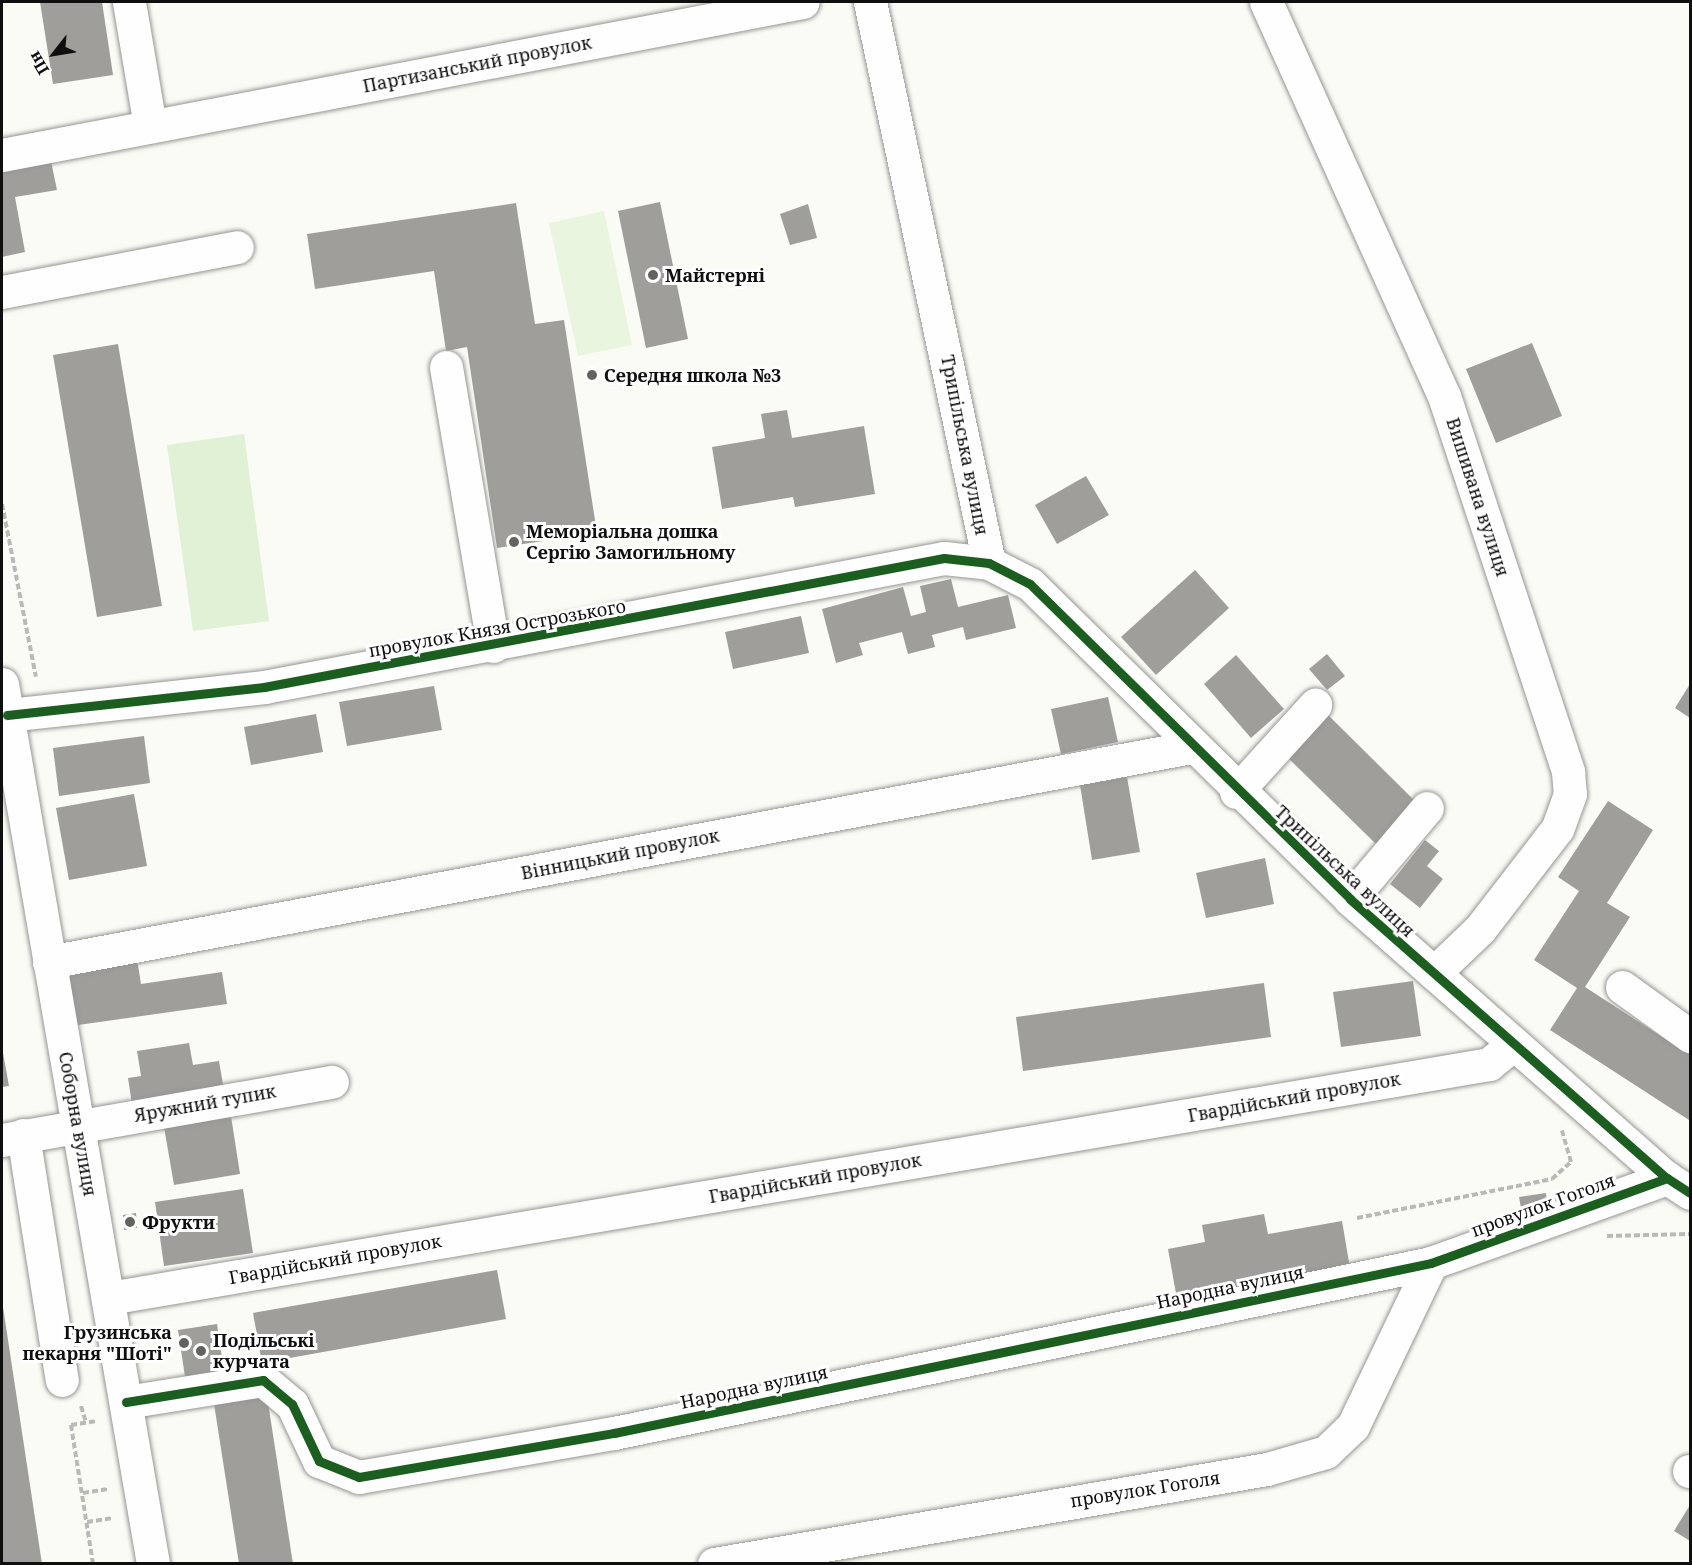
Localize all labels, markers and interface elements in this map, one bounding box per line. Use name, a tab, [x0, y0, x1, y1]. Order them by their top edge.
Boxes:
north arrow	[24, 24, 84, 84]
street label: Партизанський провулок	[361, 31, 593, 97]
text: Пн	[23, 47, 54, 79]
place label: Майстерні	[665, 264, 765, 286]
marker: Майстерні	[646, 268, 660, 282]
street label: Трипільська вулиця	[937, 353, 993, 537]
place label: Середня школа №3	[604, 364, 781, 386]
marker: Середня школа №3	[585, 368, 599, 382]
street label: Вишивана вулиця	[1442, 415, 1514, 579]
place label: Меморіальна дошка Сергію Замогильному	[526, 521, 735, 564]
marker: Меморіальна дошка Сергію Замогильному	[507, 535, 521, 549]
street label: провулок Князя Острозького	[367, 595, 627, 661]
street label: Трипільська вулиця	[1271, 801, 1419, 941]
street label: Вінницький провулок	[519, 824, 721, 884]
street label: Соборна вулиця	[55, 1050, 101, 1198]
street label: Гвардійський провулок	[1186, 1068, 1402, 1126]
street label: Яружний тупик	[132, 1080, 278, 1126]
street label: Гвардійський провулок	[707, 1149, 923, 1207]
street label: провулок Гоголя	[1468, 1169, 1618, 1241]
place label: Фрукти	[142, 1211, 215, 1233]
marker: Фрукти	[123, 1215, 137, 1229]
street label: Гвардійський провулок	[227, 1230, 443, 1288]
street label: Народна вулиця	[1154, 1261, 1306, 1313]
place label: Грузинська пекарня "Шоті"	[23, 1322, 172, 1364]
place label: Подільські курчата	[213, 1330, 315, 1372]
marker: Грузинська пекарня "Шоті"	[177, 1336, 191, 1350]
marker: Подільські курчата	[194, 1344, 208, 1358]
street label: Народна вулиця	[678, 1361, 830, 1413]
street label: провулок Гоголя	[1068, 1466, 1222, 1512]

